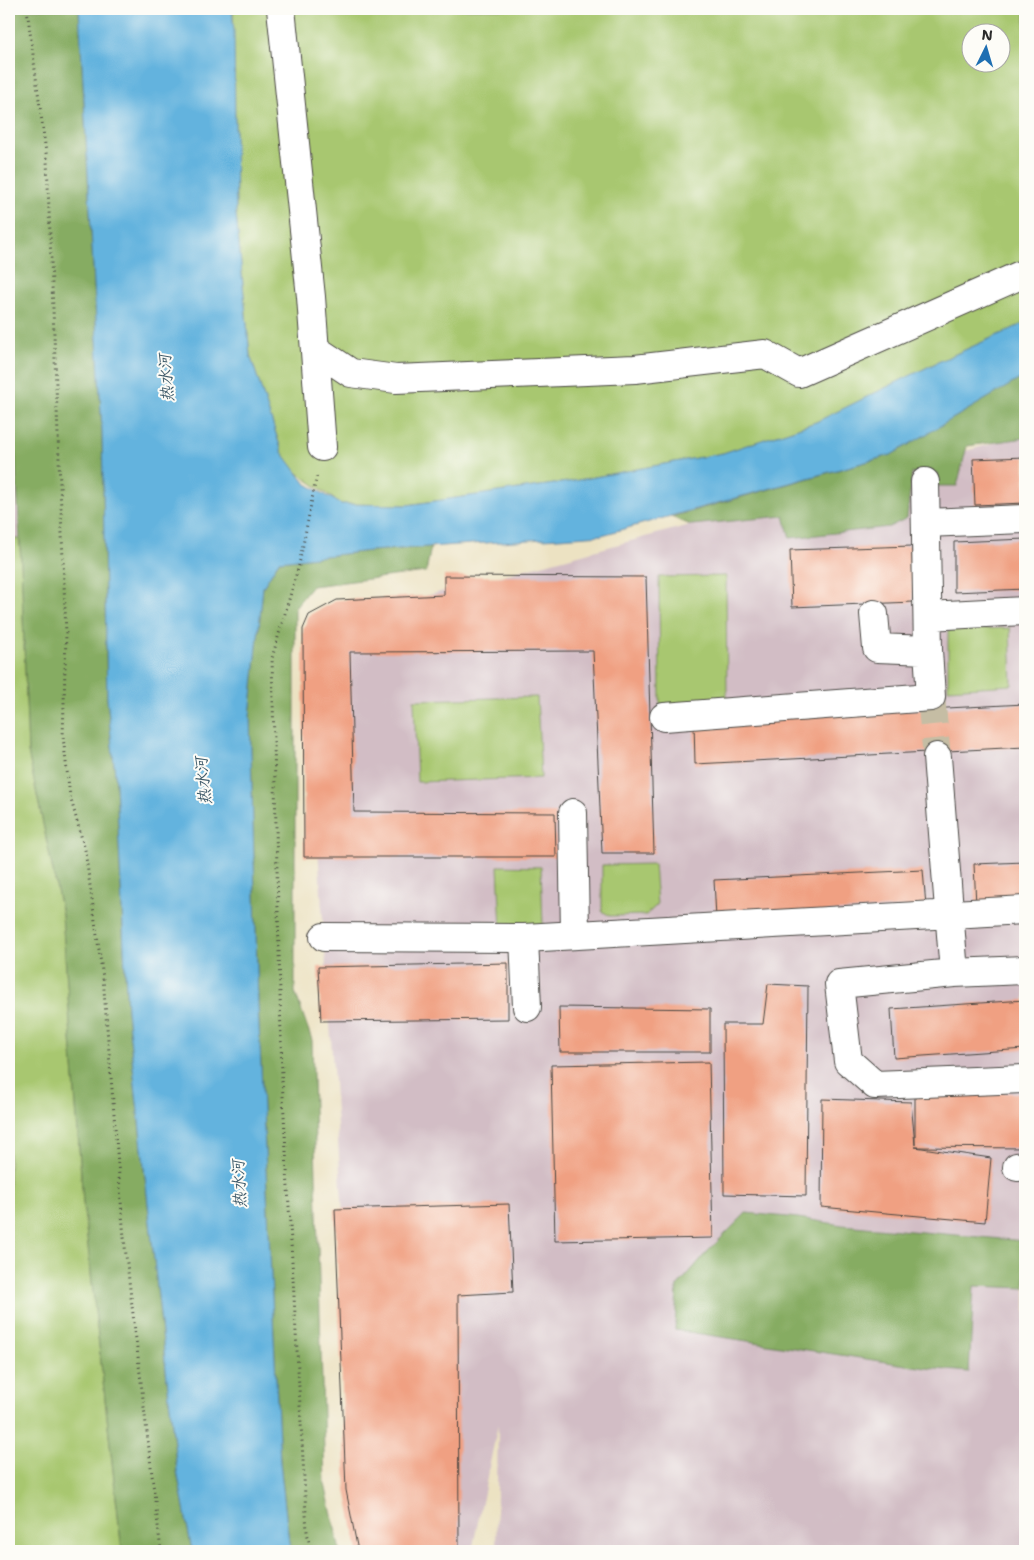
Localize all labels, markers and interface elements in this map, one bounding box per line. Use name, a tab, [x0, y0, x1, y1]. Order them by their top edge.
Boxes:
north arrow	[962, 22, 1012, 72]
text: N	[981, 26, 993, 44]
water label: 热水河	[154, 350, 178, 403]
water label: 热水河	[190, 753, 216, 806]
water label: 热水河	[227, 1156, 251, 1209]

